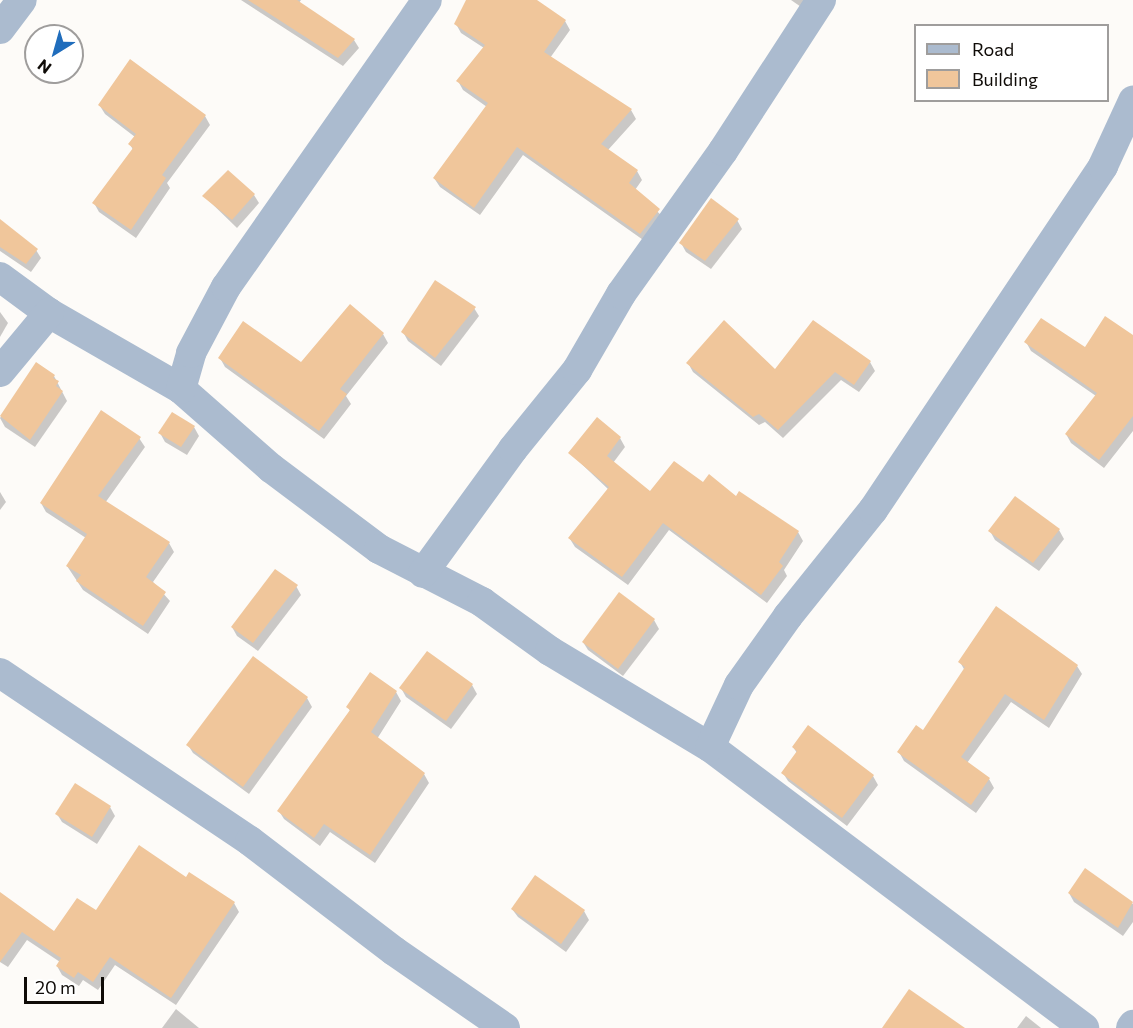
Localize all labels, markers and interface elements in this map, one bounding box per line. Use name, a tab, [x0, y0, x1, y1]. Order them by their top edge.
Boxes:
north arrow	[24, 24, 84, 84]
legend	[914, 24, 1109, 102]
text: Road	[972, 38, 1014, 60]
text: N	[34, 56, 55, 78]
text: Building	[972, 68, 1038, 90]
scale bar	[27, 965, 106, 1003]
text: 20 m	[35, 976, 76, 998]

